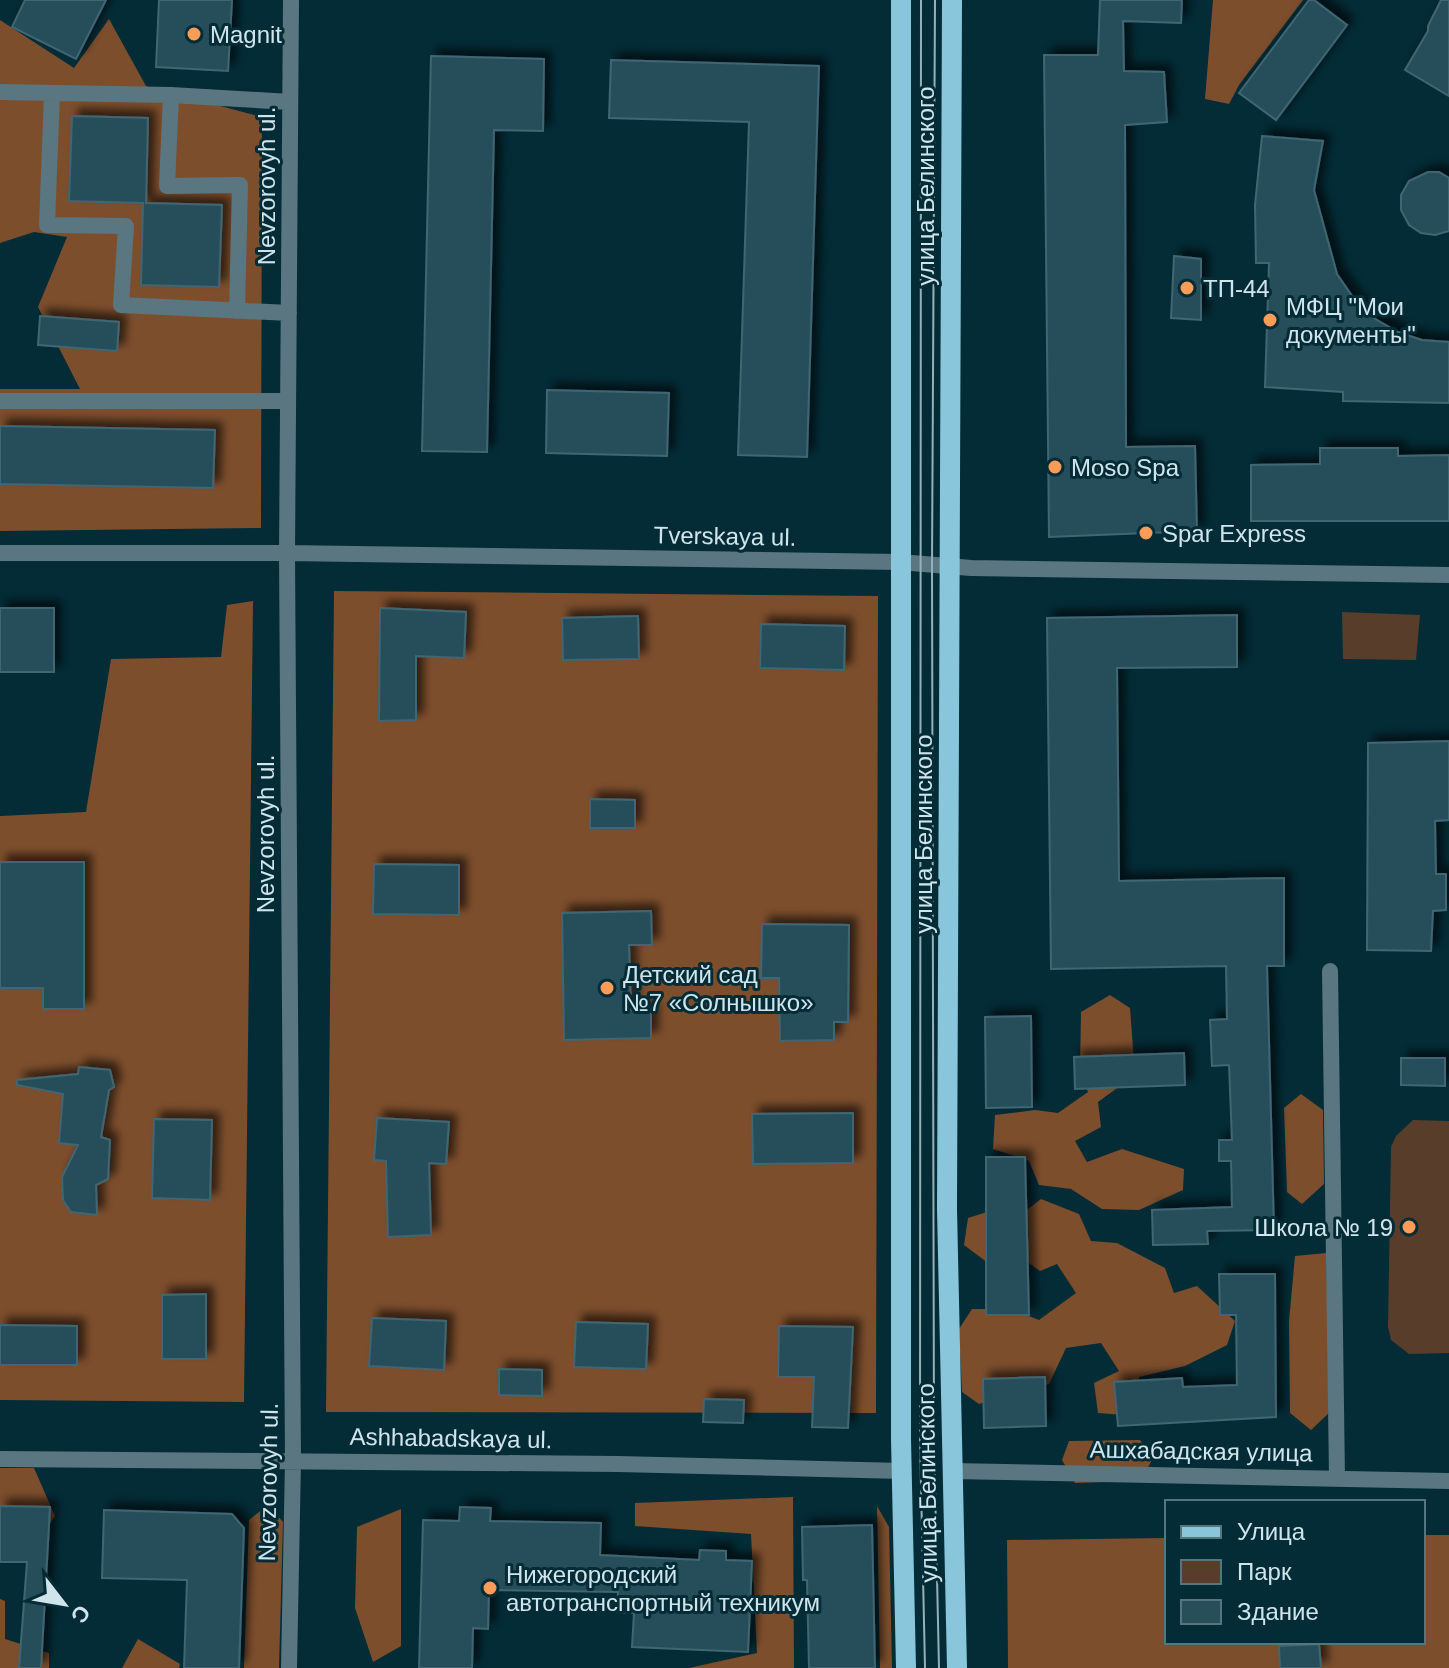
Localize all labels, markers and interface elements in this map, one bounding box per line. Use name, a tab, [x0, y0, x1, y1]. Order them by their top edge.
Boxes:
place label: Magnit	[210, 21, 282, 48]
marker: Magnit	[185, 25, 203, 43]
street label: улица Белинского	[912, 86, 939, 286]
street label: Nevzorovyh ul.	[253, 107, 280, 265]
place label: ТП-44	[1203, 275, 1270, 302]
marker: ТП-44	[1178, 279, 1196, 297]
place label: МФЦ "Мои документы"	[1286, 293, 1416, 348]
marker: МФЦ "Мои документы"	[1261, 311, 1279, 329]
place label: Moso Spa	[1071, 454, 1180, 481]
marker: Moso Spa	[1046, 458, 1064, 476]
place label: Spar Express	[1162, 520, 1306, 547]
street label: Tverskaya ul.	[653, 521, 797, 551]
marker: Spar Express	[1137, 524, 1155, 542]
street label: улица Белинского	[910, 734, 937, 934]
street label: Nevzorovyh ul.	[252, 755, 279, 913]
place label: Детский сад №7 «Солнышко»	[623, 961, 814, 1016]
marker: Детский сад №7 «Солнышко»	[598, 979, 616, 997]
place label: Школа № 19	[1254, 1214, 1393, 1241]
marker: Школа № 19	[1400, 1218, 1418, 1236]
street label: улица Белинского	[912, 1383, 942, 1583]
street label: Nevzorovyh ul.	[253, 1402, 283, 1562]
street label: Ashhabadskaya ul.	[349, 1423, 553, 1453]
street label: Ашхабадская улица	[1089, 1436, 1313, 1466]
legend	[1165, 1500, 1425, 1644]
text: Улица	[1237, 1518, 1306, 1545]
text: Парк	[1237, 1558, 1292, 1585]
place label: Нижегородский автотранспортный техникум	[506, 1561, 820, 1616]
north arrow	[24, 1564, 104, 1644]
marker: Нижегородский автотранспортный техникум	[481, 1579, 499, 1597]
text: Здание	[1237, 1598, 1319, 1625]
text: С	[66, 1601, 96, 1627]

